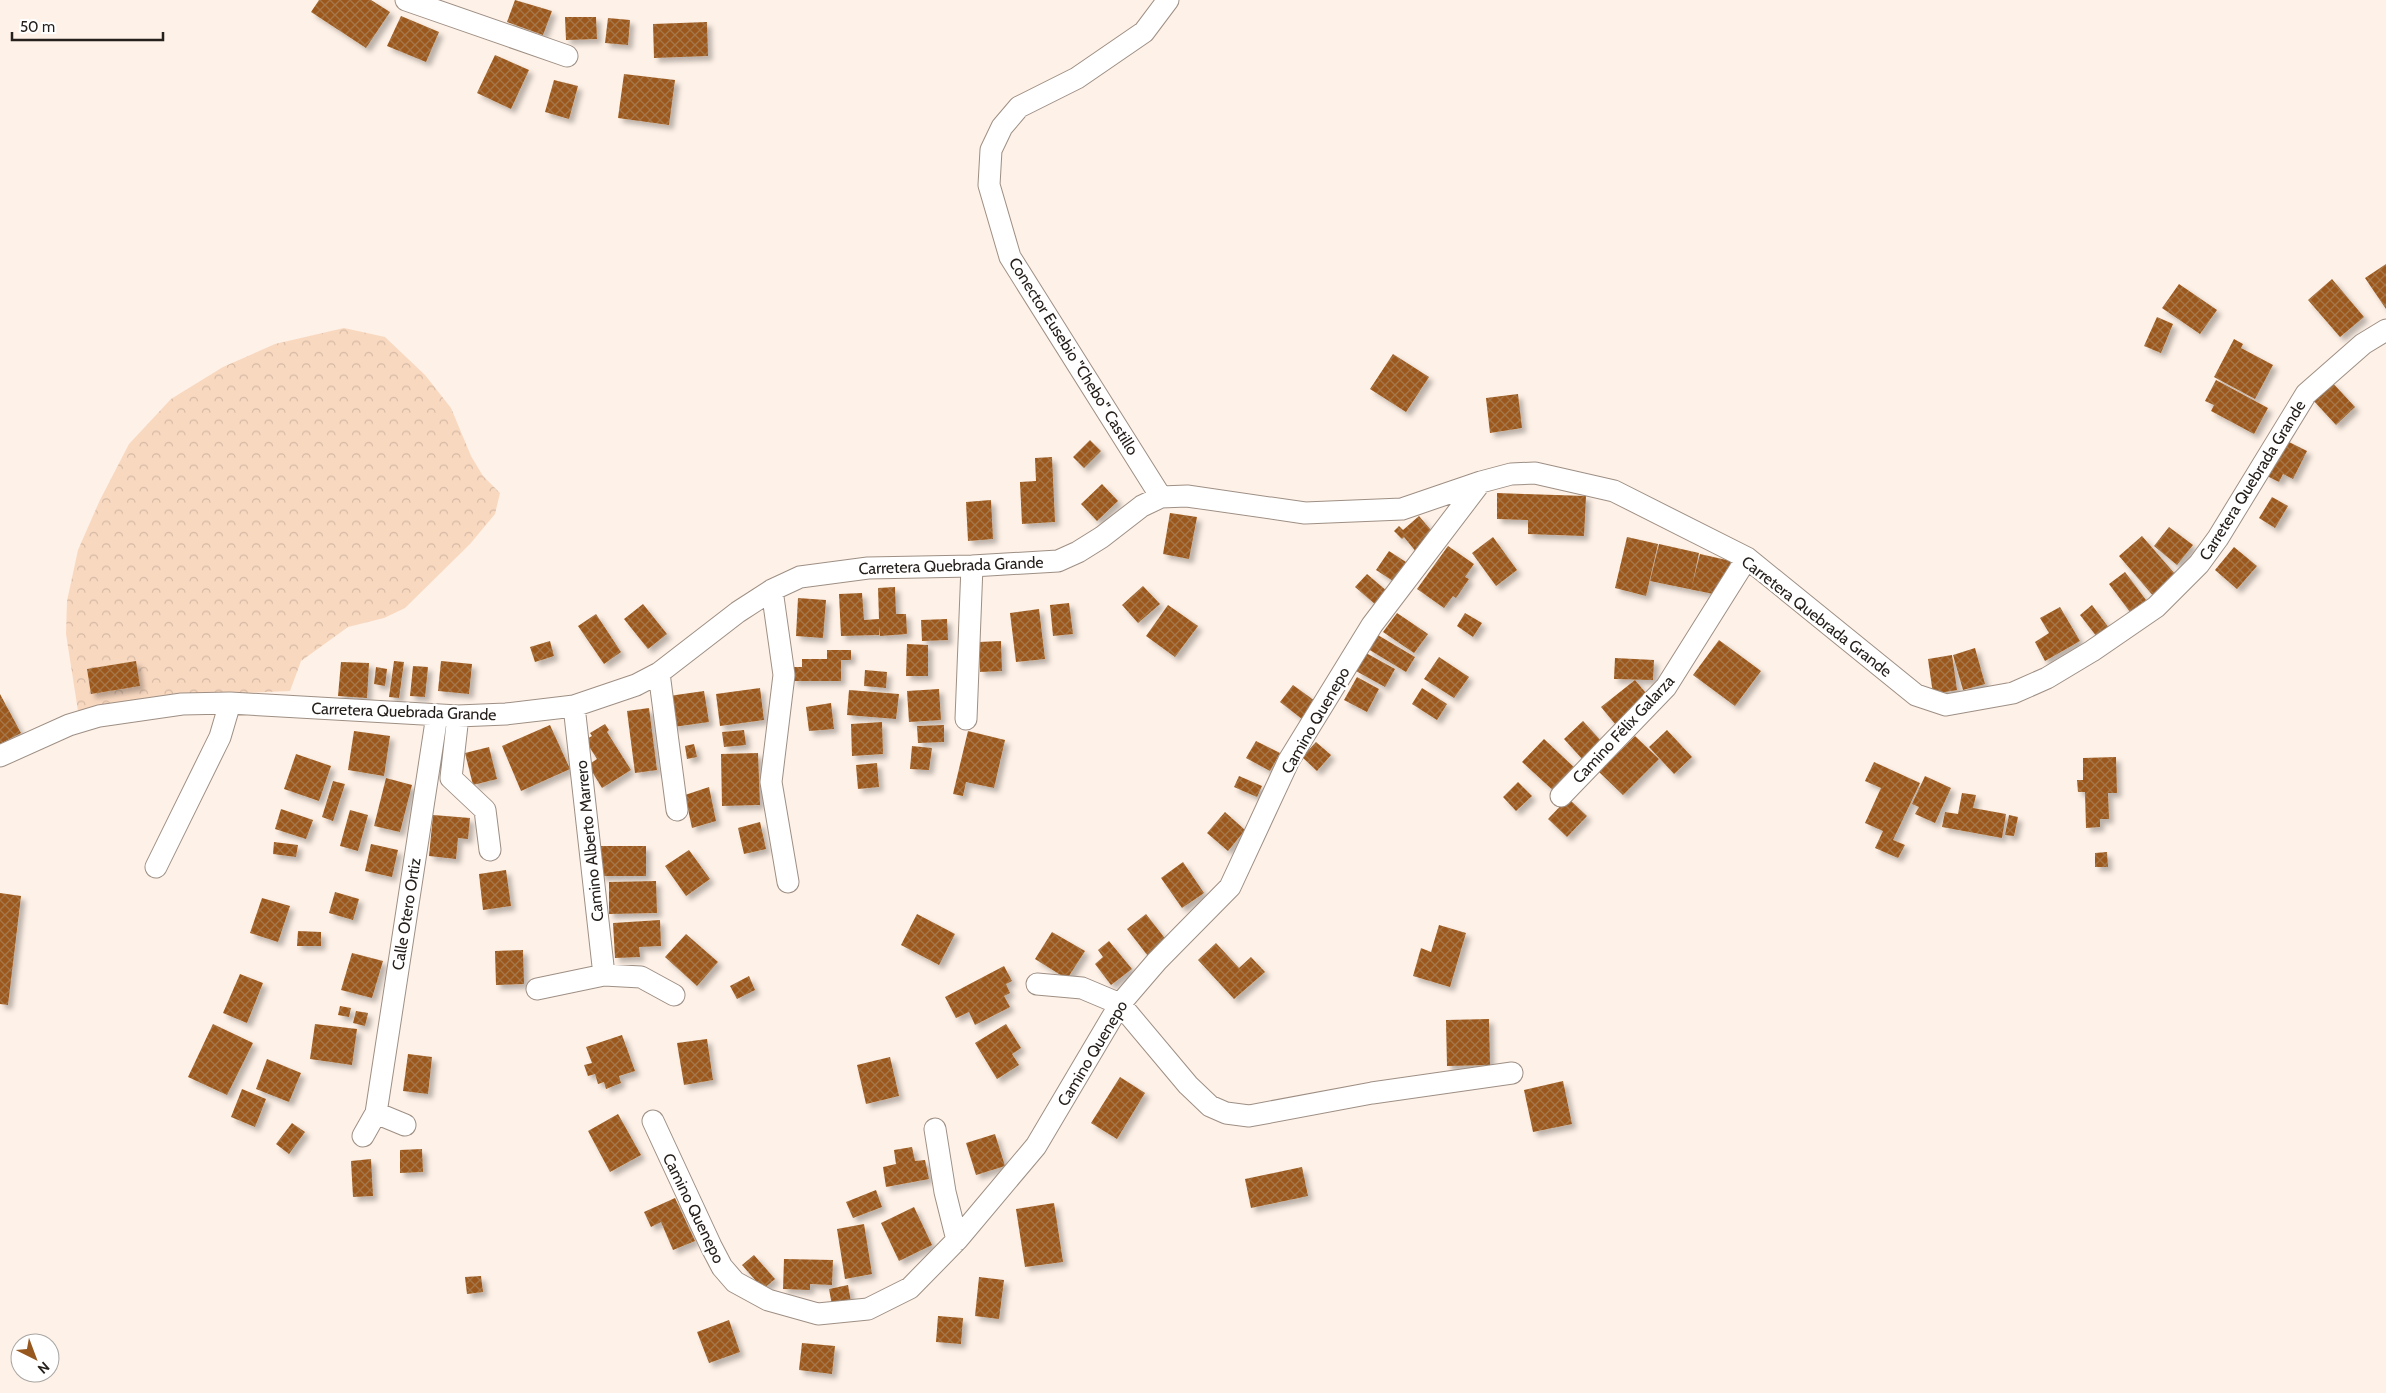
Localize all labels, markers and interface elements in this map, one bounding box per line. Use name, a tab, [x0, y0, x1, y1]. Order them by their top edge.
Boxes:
scale bar	[12, 10, 164, 42]
text: 50 m	[20, 18, 55, 36]
street label: Conector Eusebio "Chebo" Castillo	[1005, 254, 1142, 459]
street label: Carretera Quebrada Grande	[2195, 397, 2310, 564]
street label: Carretera Quebrada Grande	[1738, 552, 1895, 681]
street label: Carretera Quebrada Grande	[858, 553, 1044, 578]
street label: Camino Quenepo	[1277, 663, 1354, 777]
street label: Camino Félix Galarza	[1568, 671, 1678, 787]
street label: Carretera Quebrada Grande	[311, 699, 497, 724]
street label: Camino Alberto Marrero	[572, 759, 607, 922]
street label: Calle Otero Ortiz	[388, 856, 425, 972]
street label: Camino Quenepo	[1053, 997, 1132, 1110]
street label: Camino Quenepo	[659, 1150, 728, 1266]
north arrow	[10, 1333, 60, 1383]
text: N	[34, 1358, 53, 1378]

